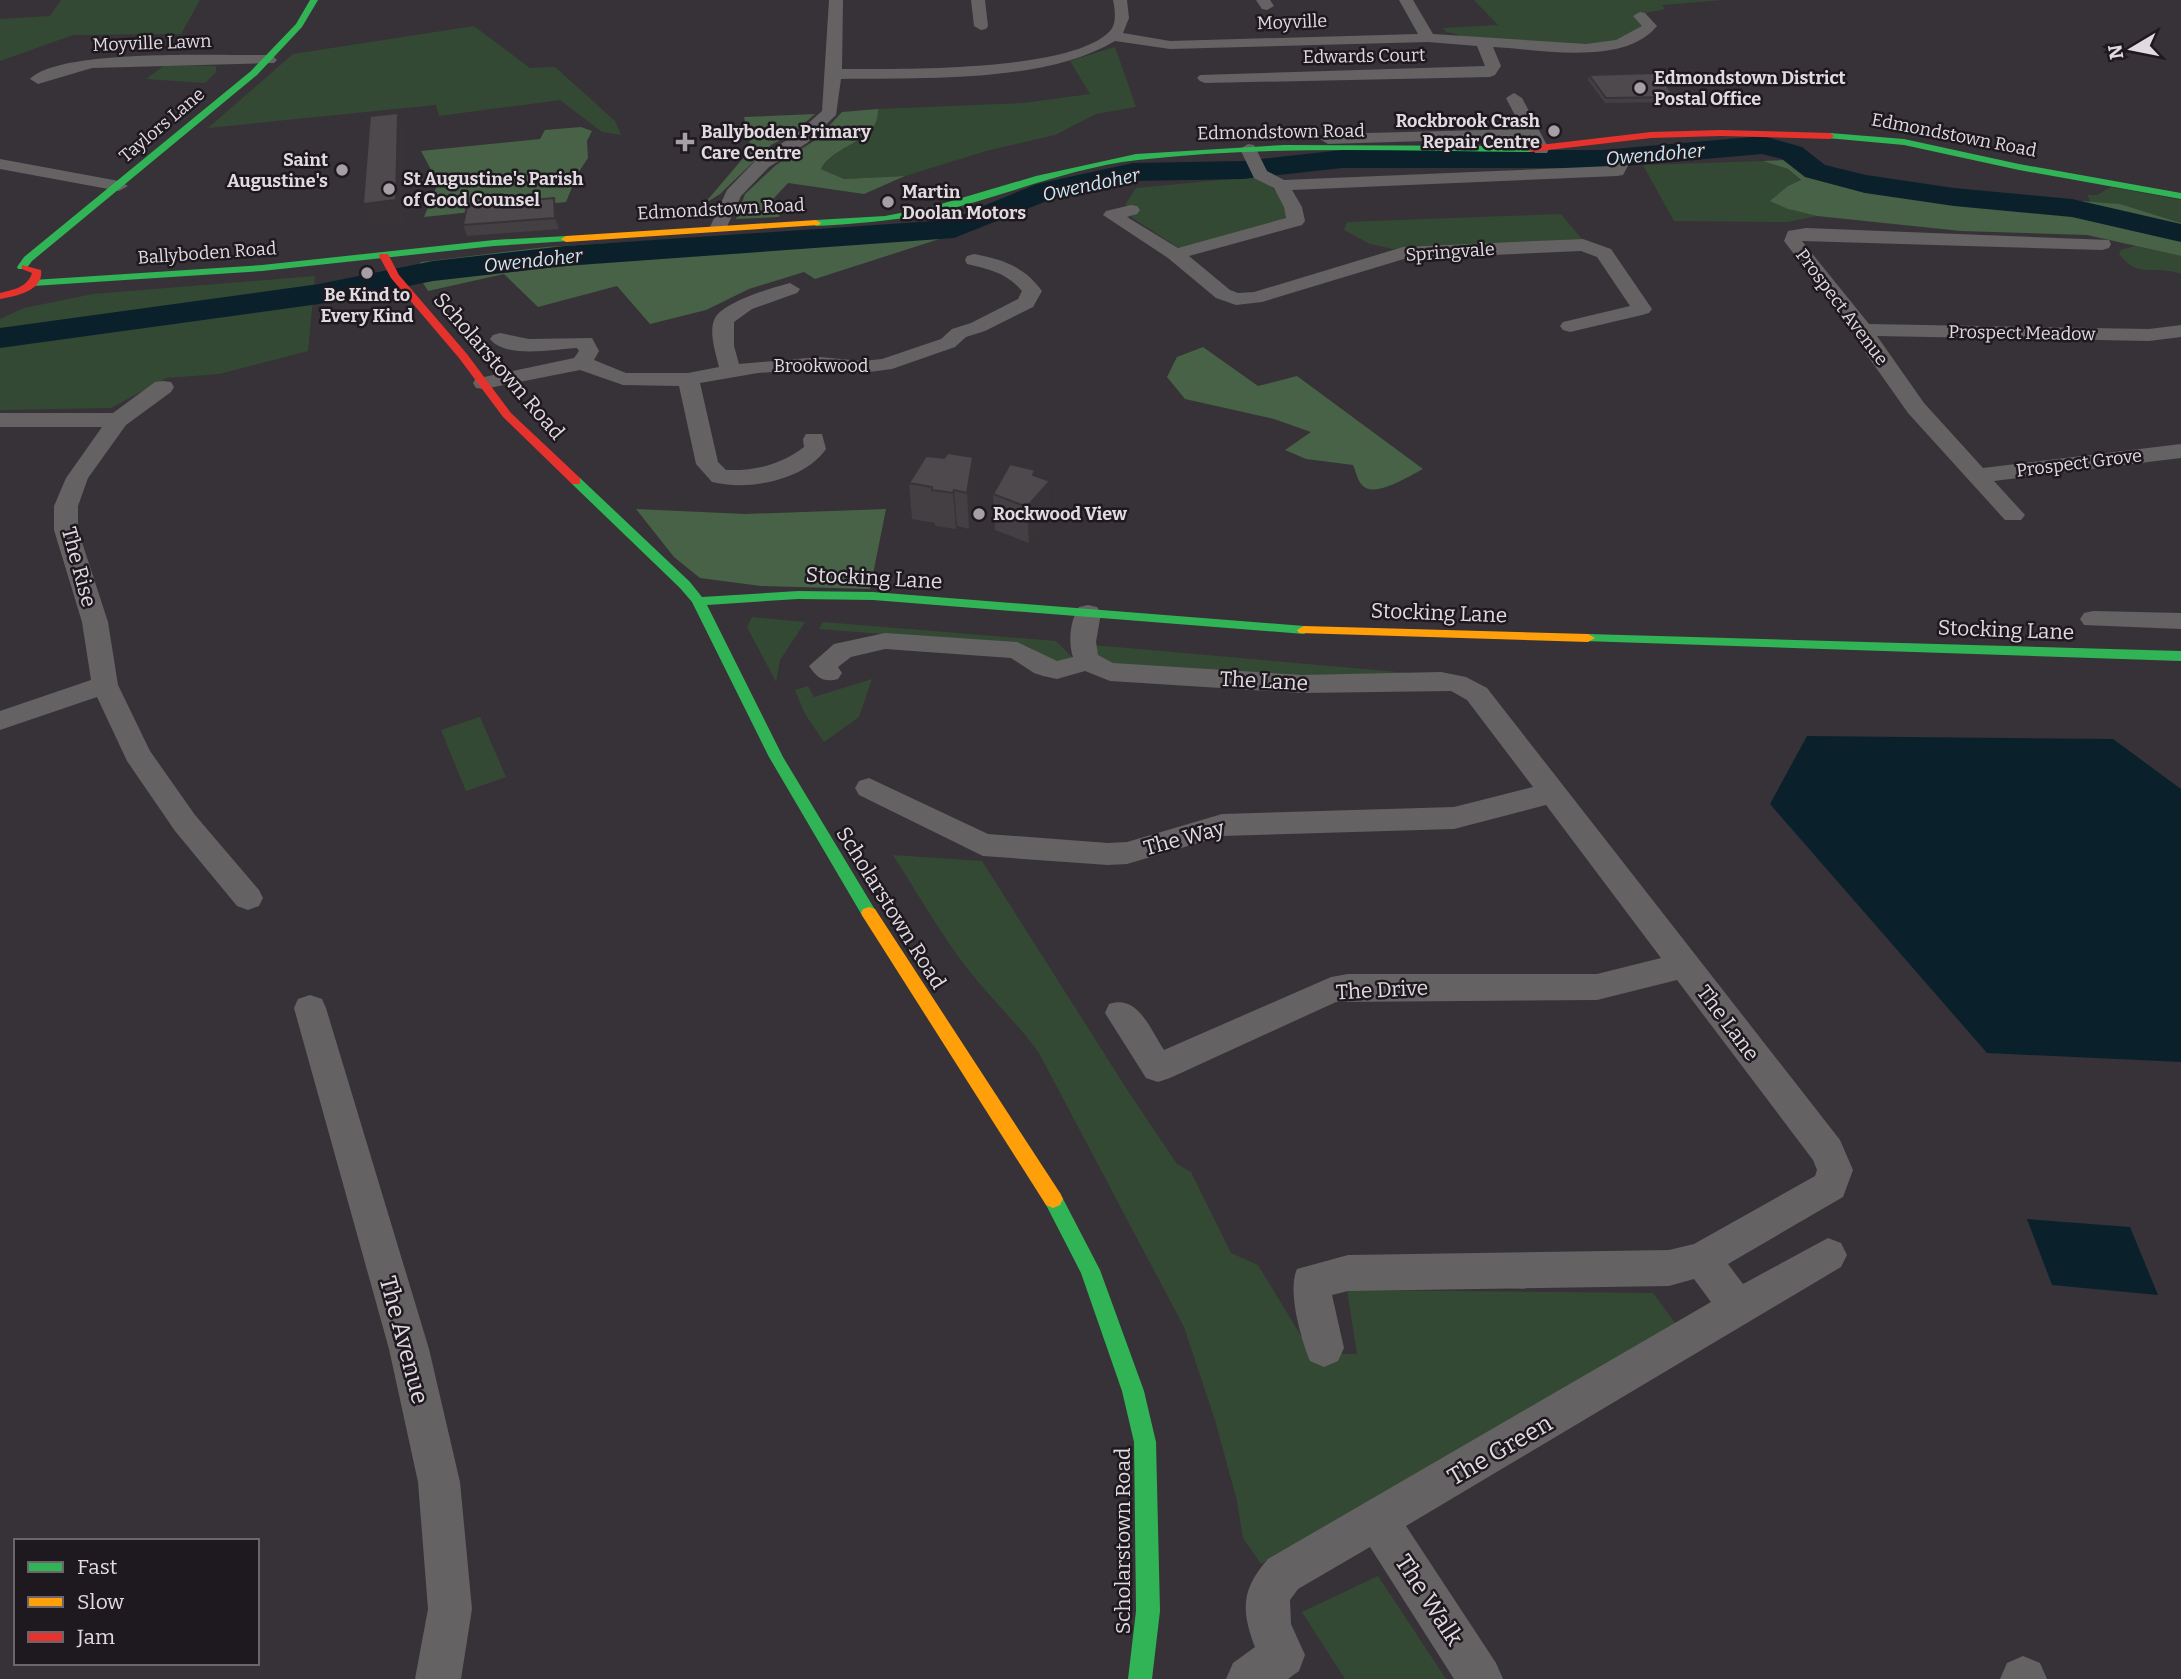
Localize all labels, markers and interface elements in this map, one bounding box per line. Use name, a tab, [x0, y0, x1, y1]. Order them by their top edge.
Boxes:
street label: Moyville	[1256, 10, 1328, 34]
north arrow	[2097, 14, 2167, 84]
street label: Moyville Lawn	[92, 30, 212, 56]
text: N	[2103, 42, 2128, 61]
street label: Edwards Court	[1302, 44, 1426, 68]
place label: Edmondstown District Postal Office	[1654, 67, 1846, 110]
marker: Edmondstown District Postal Office	[1632, 80, 1648, 96]
street label: Taylors Lane	[115, 83, 209, 167]
street label: Edmondstown Road	[1870, 108, 2039, 162]
place label: Rockbrook Crash Repair Centre	[1395, 110, 1541, 153]
street label: Edmondstown Road	[1197, 120, 1365, 144]
place label: Ballyboden Primary Care Centre	[701, 121, 872, 164]
marker: Rockbrook Crash Repair Centre	[1546, 123, 1562, 139]
marker: Ballyboden Primary Care Centre	[675, 132, 695, 152]
water label: Owendoher	[1605, 139, 1707, 170]
place label: Saint Augustine's	[227, 149, 328, 192]
marker: Saint Augustine's	[334, 162, 350, 178]
water label: Owendoher	[1040, 163, 1143, 206]
place label: St Augustine's Parish of Good Counsel	[403, 168, 584, 211]
marker: St Augustine's Parish of Good Counsel	[381, 181, 397, 197]
place label: Martin Doolan Motors	[902, 181, 1026, 224]
street label: Edmondstown Road	[637, 194, 806, 224]
marker: Martin Doolan Motors	[880, 194, 896, 210]
street label: Ballyboden Road	[137, 237, 277, 269]
street label: Springvale	[1405, 238, 1495, 266]
water label: Owendoher	[483, 244, 585, 277]
street label: Prospect Avenue	[1791, 244, 1893, 370]
marker: Be Kind to Every Kind	[359, 265, 375, 281]
place label: Be Kind to Every Kind	[321, 284, 414, 327]
street label: Scholarstown Road	[428, 287, 570, 445]
street label: Prospect Meadow	[1948, 321, 2096, 345]
street label: Brookwood	[774, 355, 869, 377]
street label: Prospect Grove	[2015, 444, 2143, 482]
place label: Rockwood View	[993, 503, 1128, 525]
marker: Rockwood View	[971, 506, 987, 522]
street label: The Rise	[56, 524, 102, 610]
street label: Stocking Lane	[805, 561, 943, 595]
street label: Stocking Lane	[1370, 598, 1508, 628]
street label: Stocking Lane	[1937, 615, 2075, 645]
street label: The Lane	[1219, 666, 1309, 696]
street label: The Way	[1141, 815, 1228, 861]
street label: Scholarstown Road	[831, 822, 951, 994]
street label: The Drive	[1335, 975, 1429, 1005]
street label: The Lane	[1691, 980, 1765, 1066]
street label: The Avenue	[374, 1273, 434, 1407]
street label: The Green	[1443, 1409, 1557, 1491]
street label: Scholarstown Road	[1110, 1448, 1136, 1634]
legend	[14, 1539, 259, 1665]
street label: The Walk	[1389, 1549, 1469, 1651]
text: Fast	[77, 1554, 118, 1580]
text: Slow	[77, 1589, 124, 1615]
text: Jam	[76, 1624, 115, 1650]

